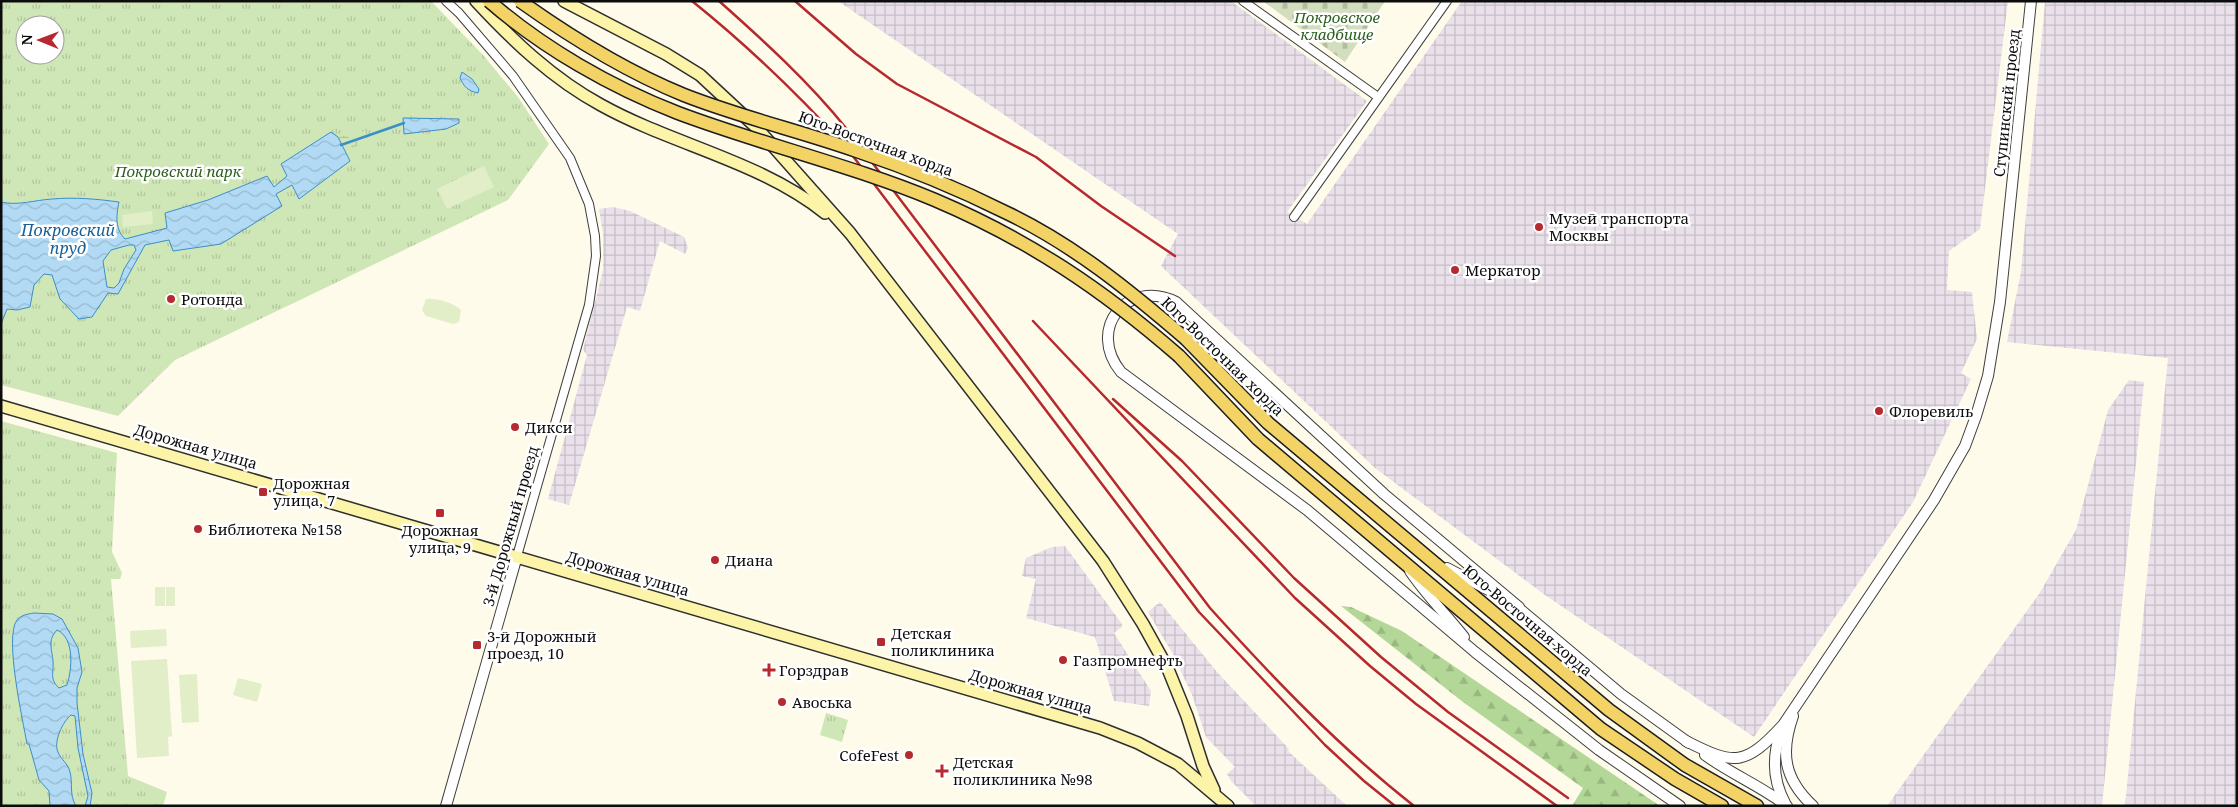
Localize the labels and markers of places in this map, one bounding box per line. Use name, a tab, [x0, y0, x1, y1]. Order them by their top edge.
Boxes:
place label: Музей транспорта Москвы	[1549, 208, 1689, 245]
marker: Музей транспорта Москвы	[1533, 221, 1545, 233]
place label: Меркатор	[1465, 260, 1540, 280]
marker: Меркатор	[1449, 264, 1461, 276]
place label: Ротонда	[181, 289, 243, 309]
marker: Ротонда	[165, 293, 177, 305]
place label: Флоревиль	[1889, 401, 1973, 421]
marker: Флоревиль	[1873, 405, 1885, 417]
place label: Дикси	[525, 417, 573, 437]
marker: Дикси	[509, 421, 521, 433]
place label: Дорожная улица, 7	[273, 473, 350, 510]
marker: Дорожная улица, 7	[257, 486, 269, 498]
marker: Дорожная улица, 9	[434, 507, 446, 519]
place label: Библиотека №158	[208, 519, 342, 539]
place label: Дорожная улица, 9	[401, 520, 479, 557]
marker: Библиотека №158	[192, 523, 204, 535]
place label: Диана	[725, 550, 773, 570]
marker: Диана	[709, 554, 721, 566]
place label: Детская поликлиника	[891, 623, 995, 660]
place label: 3-й Дорожный проезд, 10	[487, 626, 597, 663]
marker: Детская поликлиника	[875, 636, 887, 648]
marker: 3-й Дорожный проезд, 10	[471, 639, 483, 651]
place label: Газпромнефть	[1073, 650, 1183, 670]
marker: Газпромнефть	[1057, 654, 1069, 666]
place label: Горздрав	[779, 660, 848, 680]
marker: Горздрав	[763, 664, 775, 676]
place label: Авоська	[792, 692, 852, 712]
marker: Авоська	[776, 696, 788, 708]
place label: CofeFest	[839, 745, 899, 765]
marker: CofeFest	[903, 749, 915, 761]
place label: Детская поликлиника №98	[953, 752, 1093, 789]
marker: Детская поликлиника №98	[935, 764, 949, 778]

